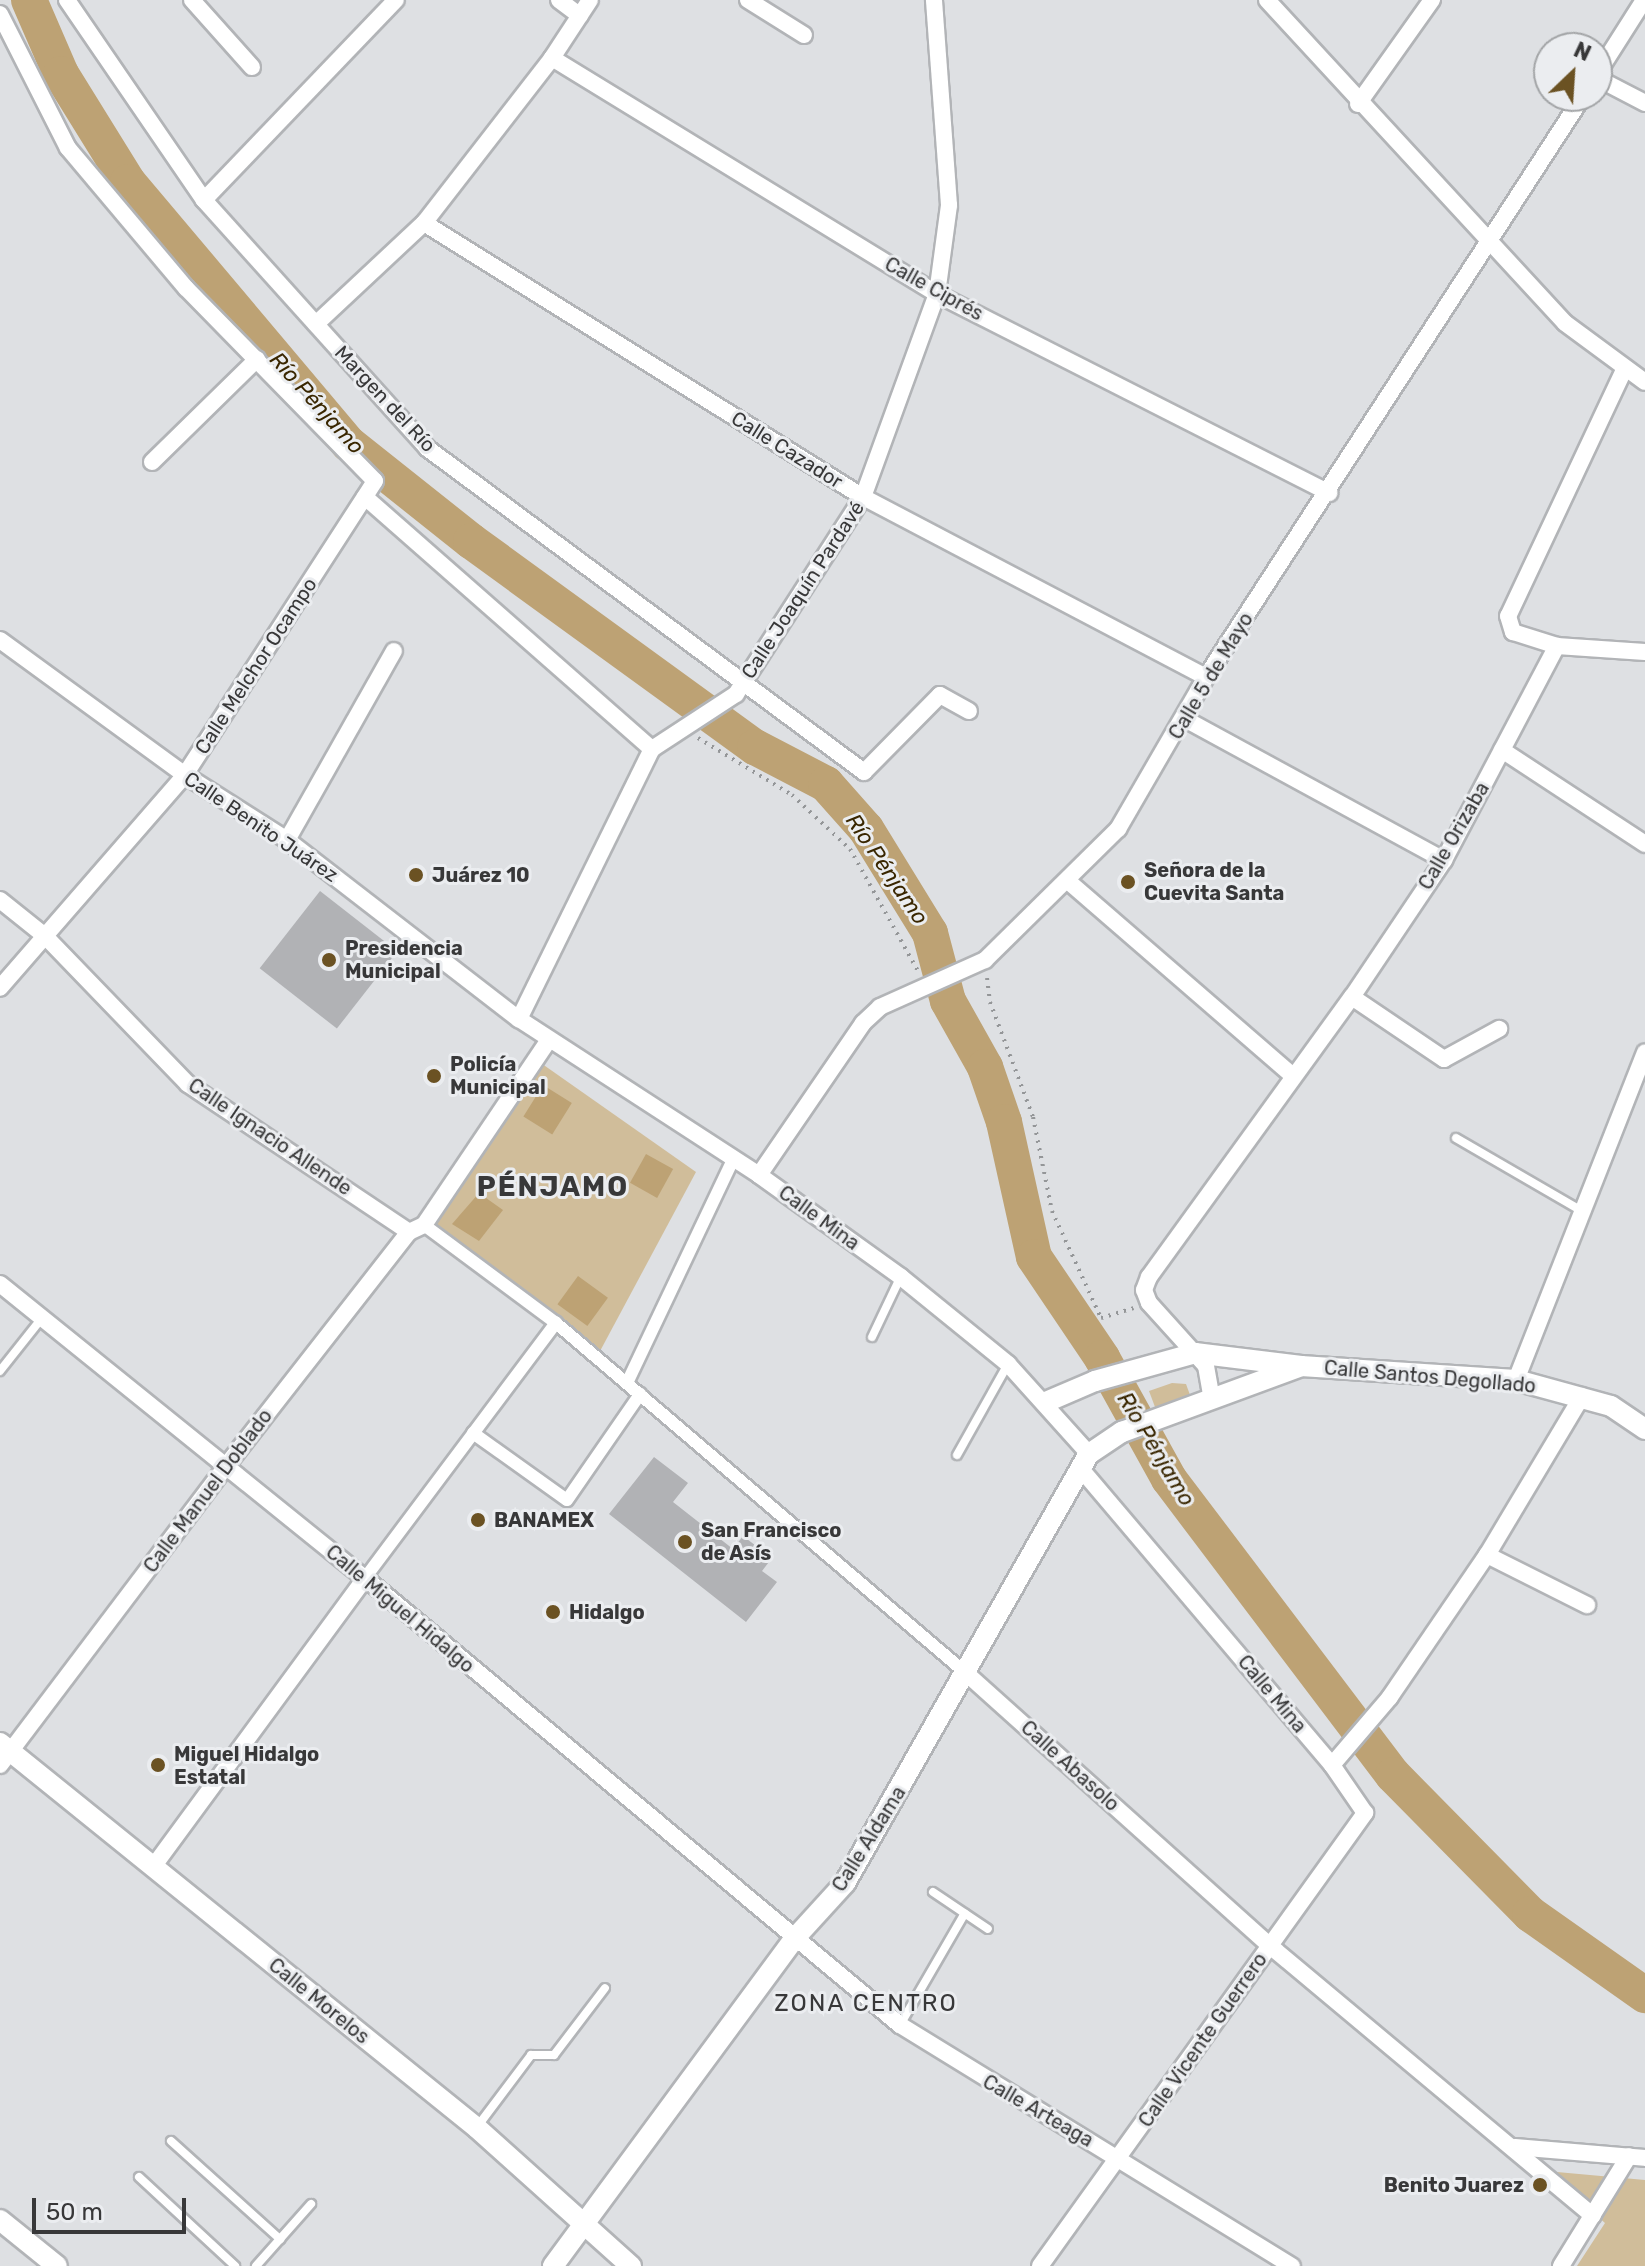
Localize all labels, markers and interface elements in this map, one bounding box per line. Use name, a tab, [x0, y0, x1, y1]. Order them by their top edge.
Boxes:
north arrow	[1533, 32, 1613, 112]
text: N	[1570, 36, 1595, 67]
street label: Calle Ciprés	[880, 252, 988, 326]
street label: Margen del Río	[330, 341, 440, 457]
water label: Río Pénjamo	[264, 347, 370, 459]
street label: Calle Cazador	[727, 406, 847, 494]
street label: Calle Joaquín Pardavé	[737, 497, 869, 683]
street label: Calle Melchor Ocampo	[190, 573, 322, 759]
street label: Calle 5 de Mayo	[1164, 608, 1258, 744]
street label: Calle Benito Juárez	[180, 767, 342, 887]
street label: Calle Orizaba	[1414, 778, 1494, 894]
water label: Río Pénjamo	[840, 808, 934, 930]
place label: Señora de la Cuevita Santa	[1144, 858, 1284, 905]
place label: Juárez 10	[432, 863, 530, 887]
marker: Juárez 10	[407, 866, 425, 884]
marker: Señora de la Cuevita Santa	[1119, 873, 1137, 891]
place label: Presidencia Municipal	[345, 936, 463, 983]
marker: Presidencia Municipal	[320, 951, 338, 969]
place label: Policía Municipal	[450, 1052, 546, 1099]
marker: Policía Municipal	[425, 1067, 443, 1085]
street label: Calle Ignacio Allende	[183, 1073, 357, 1201]
district label: PÉNJAMO	[477, 1170, 629, 1204]
street label: Calle Mina	[774, 1181, 864, 1255]
street label: Calle Santos Degollado	[1323, 1356, 1537, 1398]
water label: Río Pénjamo	[1112, 1387, 1200, 1511]
street label: Calle Manuel Doblado	[139, 1404, 277, 1578]
place label: BANAMEX	[494, 1508, 594, 1532]
marker: BANAMEX	[469, 1511, 487, 1529]
place label: San Francisco de Asís	[701, 1518, 842, 1565]
marker: San Francisco de Asís	[676, 1533, 694, 1551]
street label: Calle Miguel Hidalgo	[321, 1540, 479, 1678]
place label: Hidalgo	[569, 1600, 645, 1624]
marker: Hidalgo	[544, 1603, 562, 1621]
street label: Calle Mina	[1233, 1650, 1311, 1738]
street label: Calle Abasolo	[1016, 1715, 1124, 1817]
place label: Miguel Hidalgo Estatal	[174, 1742, 319, 1789]
marker: Miguel Hidalgo Estatal	[149, 1756, 167, 1774]
street label: Calle Aldama	[827, 1782, 911, 1896]
street label: Calle Vicente Guerrero	[1133, 1948, 1273, 2132]
street label: Calle Morelos	[264, 1953, 374, 2049]
district label: ZONA CENTRO	[774, 1990, 958, 2018]
street label: Calle Arteaga	[978, 2070, 1098, 2152]
place label: Benito Juarez	[1384, 2173, 1524, 2197]
marker: Benito Juarez	[1531, 2176, 1549, 2194]
scale bar	[36, 2182, 190, 2232]
text: 50 m	[46, 2198, 103, 2226]

